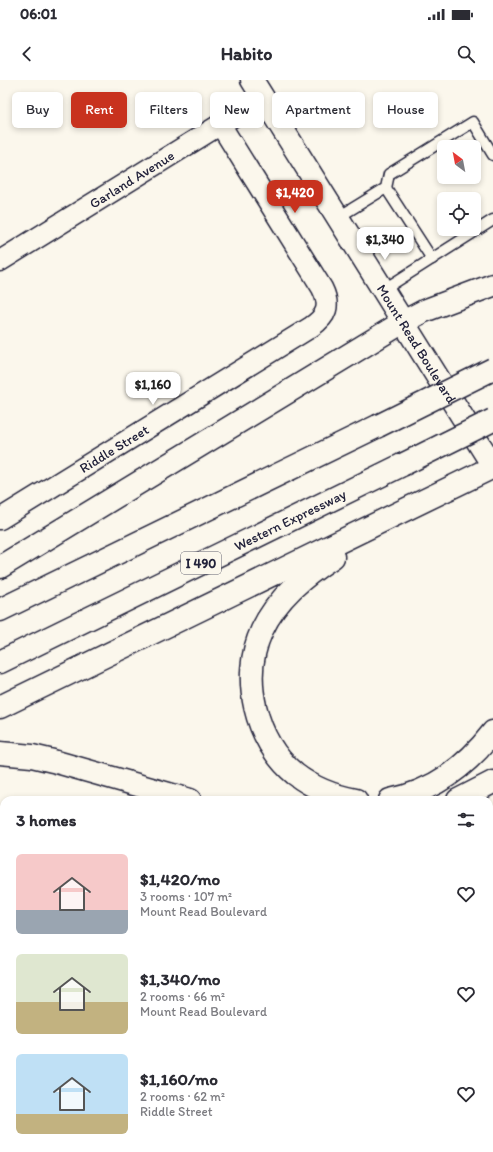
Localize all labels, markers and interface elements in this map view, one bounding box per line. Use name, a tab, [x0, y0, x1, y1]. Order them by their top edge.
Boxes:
text: 06:01	[20, 5, 57, 23]
icon: back	[16, 43, 38, 65]
text: Habito	[221, 43, 272, 65]
icon: search	[455, 43, 477, 65]
chip: Buy	[12, 92, 63, 128]
chip: Rent	[71, 92, 127, 128]
chip: Filters	[135, 92, 202, 128]
chip: New	[210, 92, 264, 128]
chip: Apartment	[272, 92, 365, 128]
chip: House	[373, 92, 438, 128]
north arrow	[437, 140, 481, 184]
map controls	[437, 140, 481, 236]
street label: Garland Avenue	[86, 146, 178, 212]
pin: $1,420	[262, 180, 328, 214]
text: $1,420	[276, 185, 314, 200]
button: locate	[437, 192, 481, 236]
pin: $1,340	[352, 227, 418, 261]
text: $1,340	[366, 232, 404, 247]
street label: Mount Read Boulevard	[373, 281, 460, 407]
pin: $1,160	[120, 372, 186, 406]
text: $1,160	[135, 377, 171, 392]
street label: Riddle Street	[76, 421, 152, 476]
street label: Western Expressway	[231, 485, 349, 554]
road number: I 490	[181, 552, 221, 574]
icon: filters	[455, 809, 477, 831]
text: 3 homes	[16, 810, 76, 830]
text: $1,420/mo	[140, 869, 220, 889]
icon: home	[48, 870, 96, 918]
icon: heart	[455, 883, 477, 905]
text: 3 rooms · 107 m²	[140, 889, 232, 904]
text: Mount Read Boulevard	[140, 904, 267, 919]
text: $1,340/mo	[140, 969, 221, 989]
icon: home	[48, 970, 96, 1018]
icon: heart	[455, 983, 477, 1005]
text: 2 rooms · 66 m²	[140, 989, 225, 1004]
text: Mount Read Boulevard	[140, 1004, 267, 1019]
text: $1,160/mo	[140, 1069, 218, 1089]
icon: home	[48, 1070, 96, 1118]
icon: heart	[455, 1083, 477, 1105]
text: 2 rooms · 62 m²	[140, 1089, 225, 1104]
text: Riddle Street	[140, 1104, 213, 1119]

